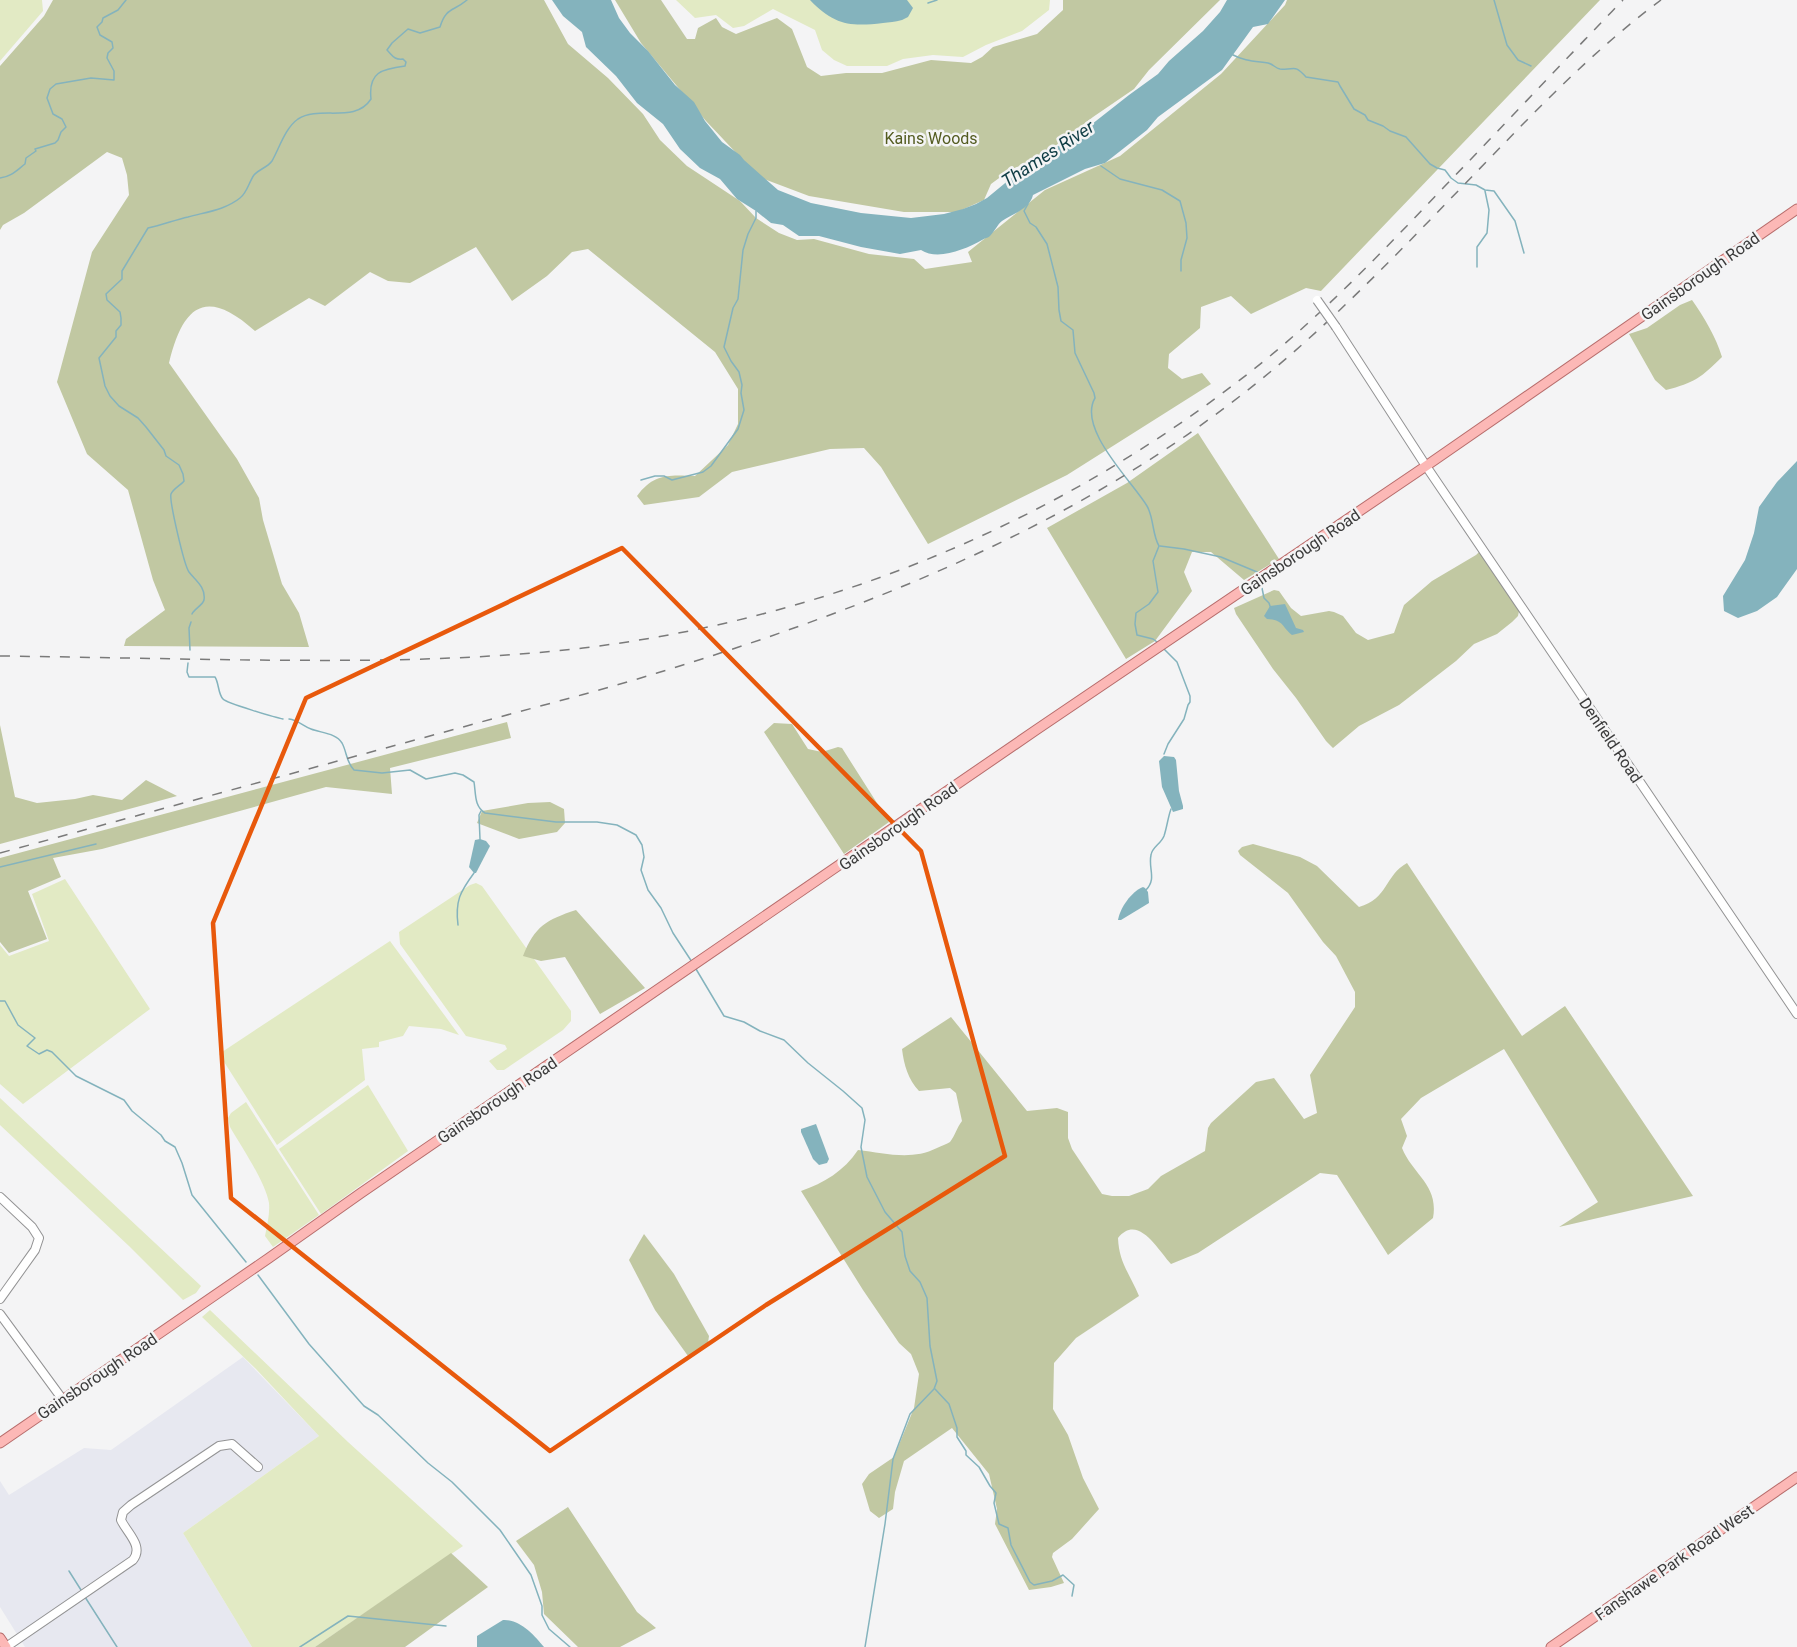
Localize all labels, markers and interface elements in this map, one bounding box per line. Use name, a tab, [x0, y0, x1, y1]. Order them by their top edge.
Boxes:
water label: Thames River	[998, 115, 1099, 191]
park label: Kains Woods	[884, 129, 978, 148]
street label: Gainsborough Road	[1637, 228, 1763, 324]
street label: Gainsborough Road	[1237, 505, 1364, 600]
street label: Denfield Road	[1575, 694, 1646, 787]
street label: Gainsborough Road	[835, 778, 961, 874]
street label: Gainsborough Road	[434, 1053, 561, 1148]
street label: Gainsborough Road	[34, 1329, 161, 1424]
street label: Fanshawe Park Road West	[1591, 1500, 1757, 1624]

